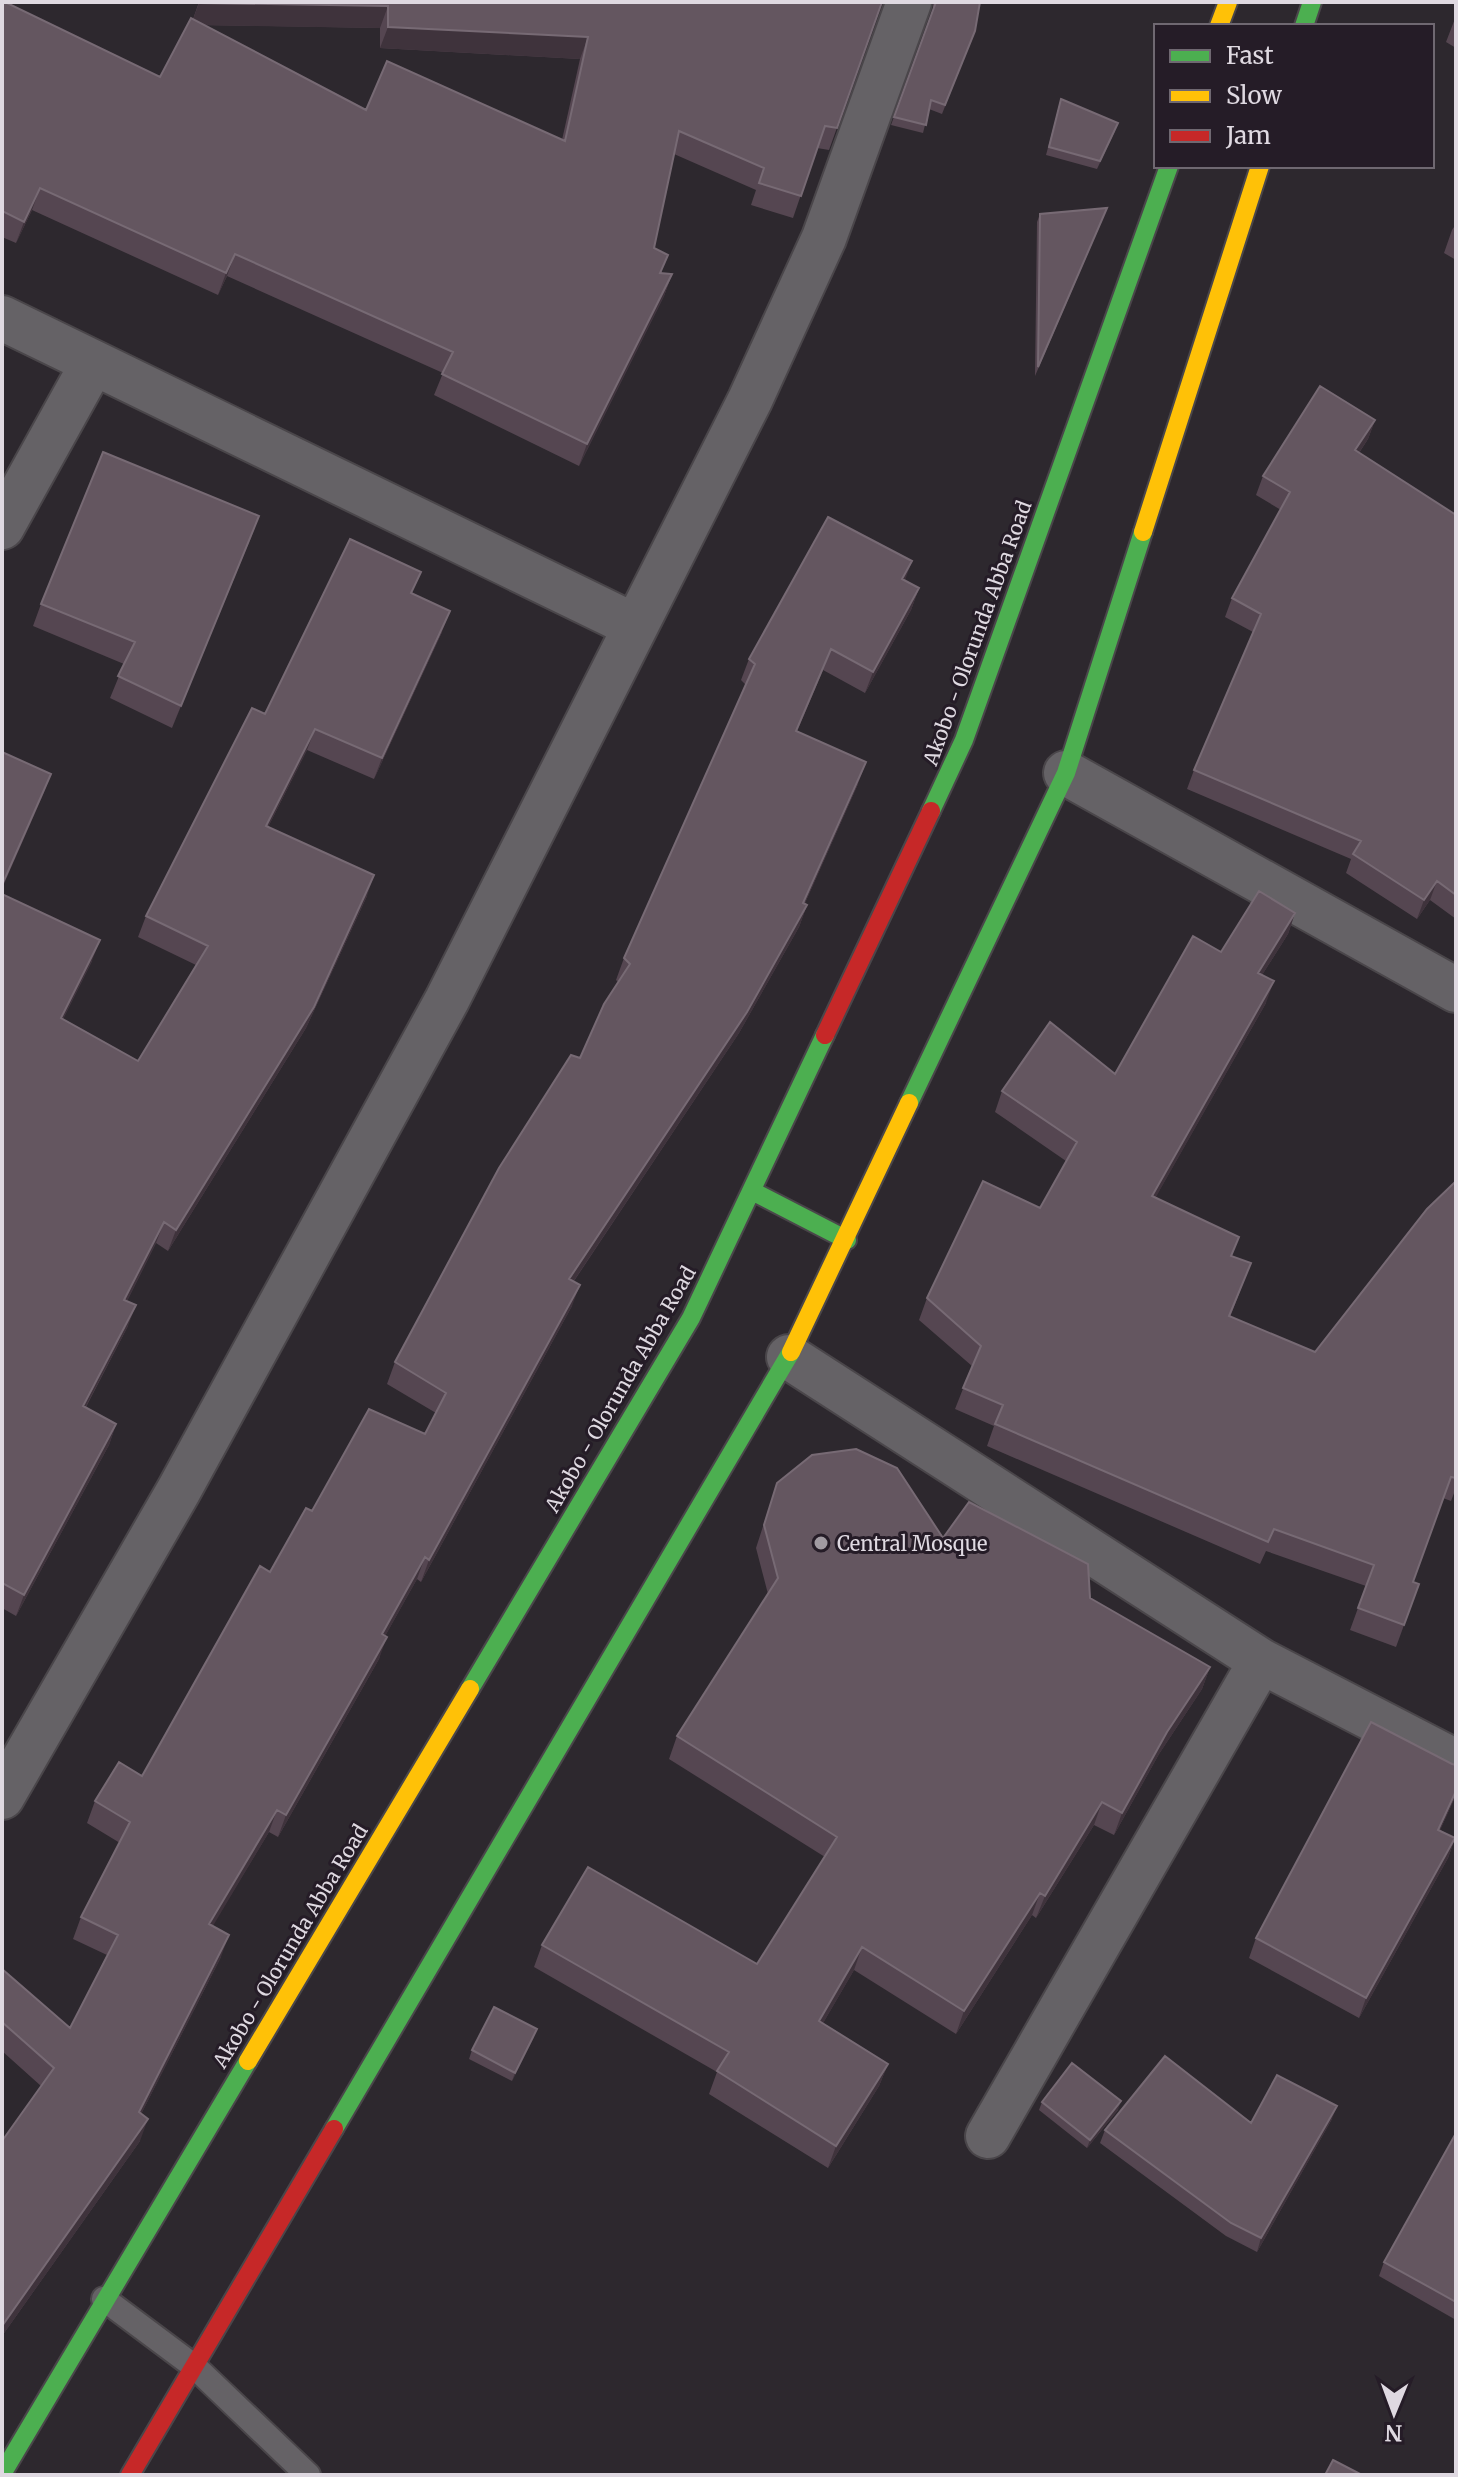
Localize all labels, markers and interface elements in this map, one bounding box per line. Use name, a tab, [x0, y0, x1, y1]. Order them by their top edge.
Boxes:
legend	[1154, 24, 1434, 168]
text: Fast	[1226, 40, 1274, 71]
text: Slow	[1226, 80, 1282, 111]
text: Jam	[1225, 120, 1271, 151]
street label: Akobo - Olorunda Abba Road	[917, 497, 1037, 770]
street label: Akobo - Olorunda Abba Road	[539, 1262, 701, 1517]
place label: Central Mosque	[837, 1531, 988, 1556]
marker: Central Mosque	[812, 1534, 830, 1552]
street label: Akobo - Olorunda Abba Road	[207, 1820, 373, 2073]
north arrow	[1354, 2373, 1434, 2453]
text: N	[1384, 2419, 1403, 2447]

